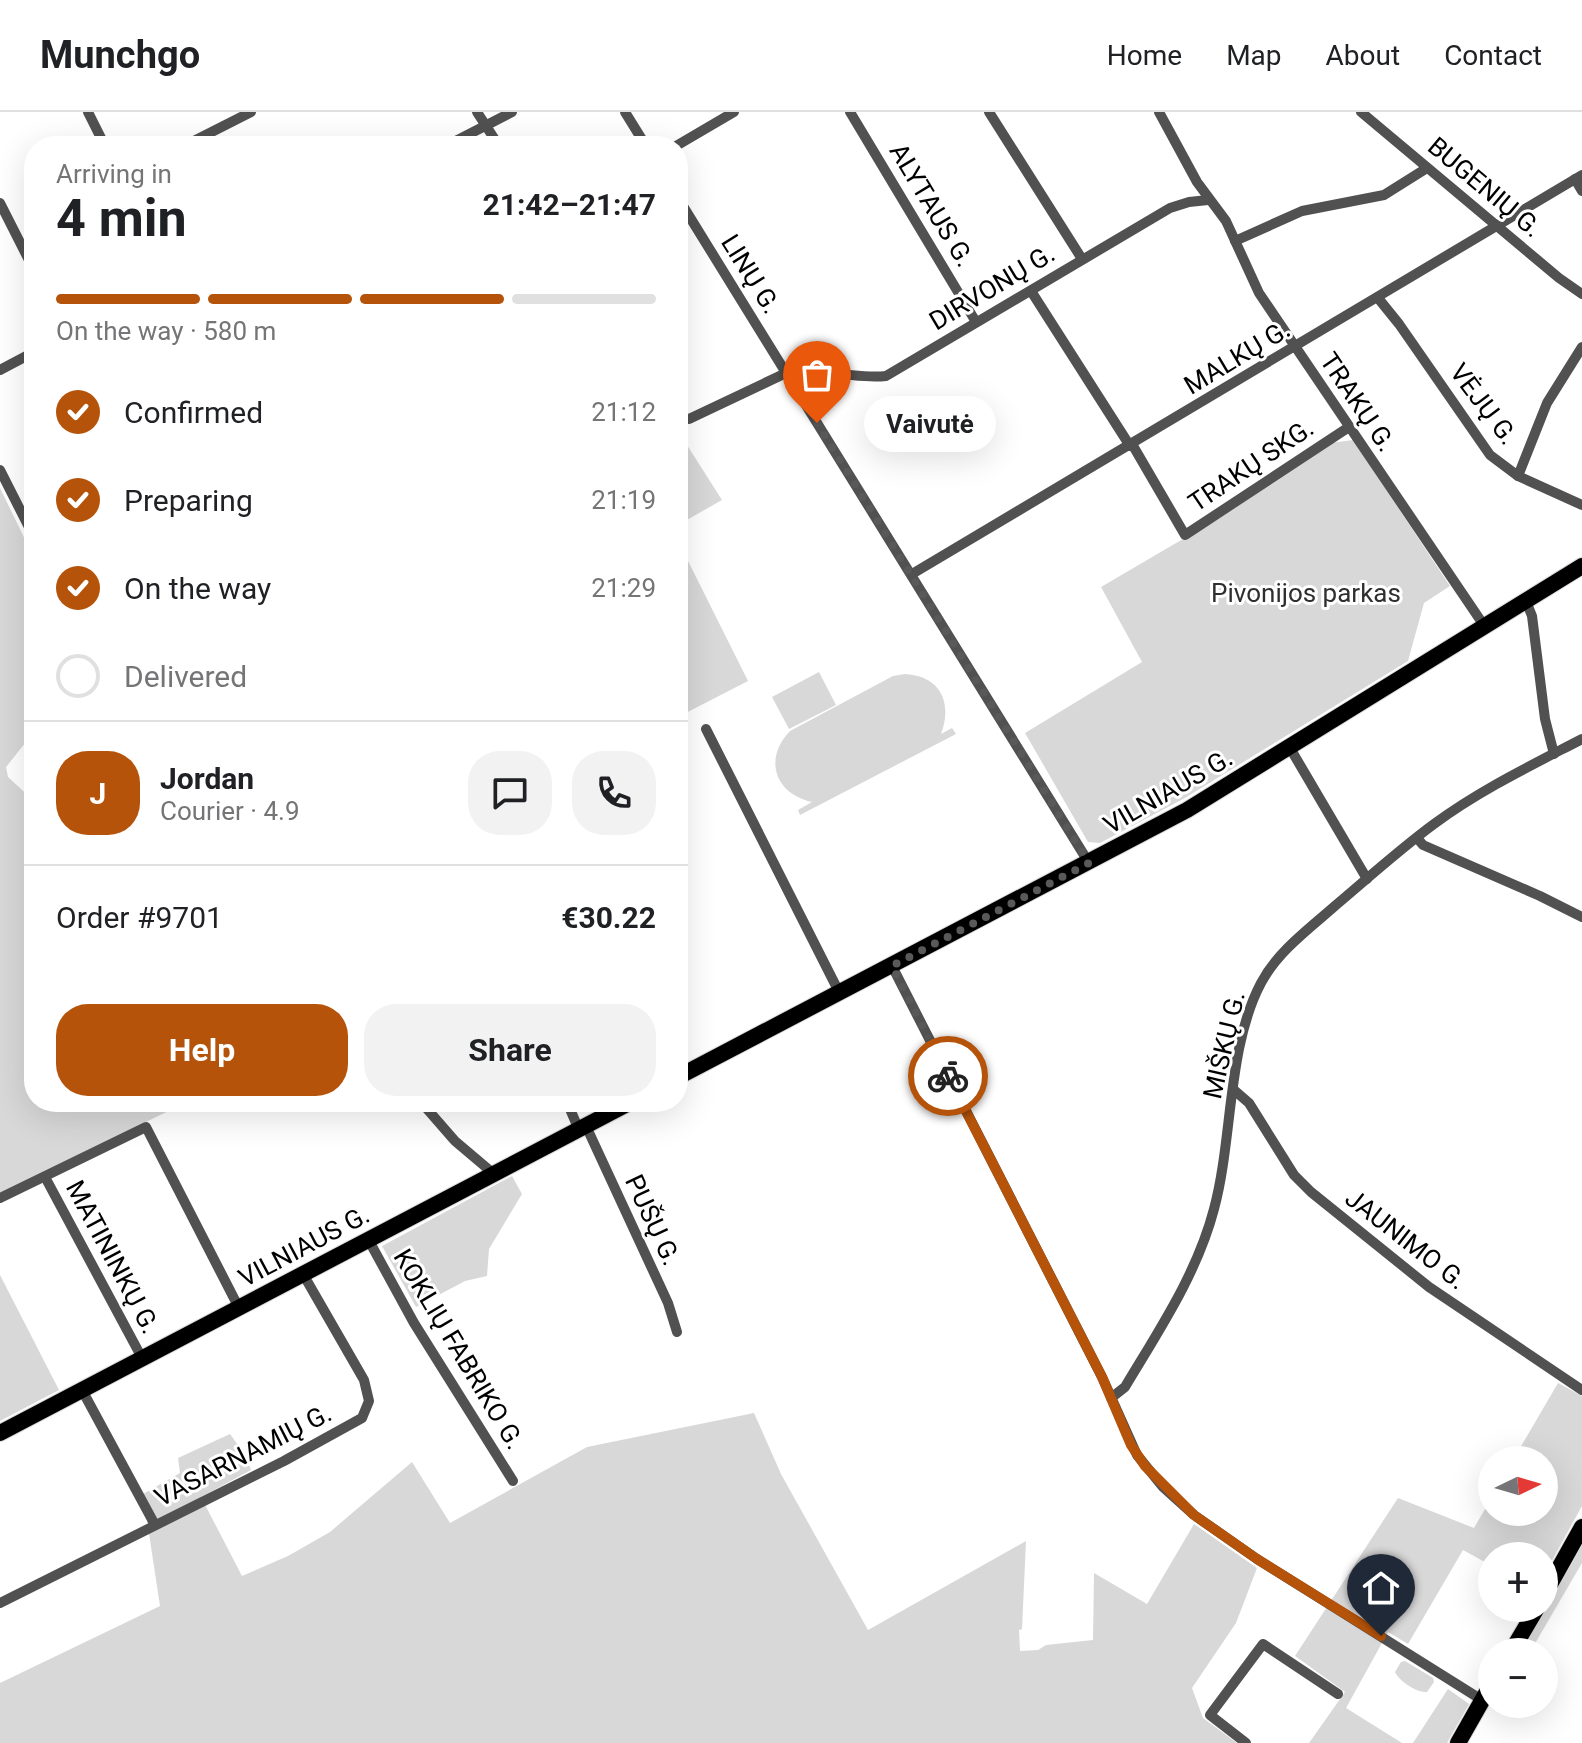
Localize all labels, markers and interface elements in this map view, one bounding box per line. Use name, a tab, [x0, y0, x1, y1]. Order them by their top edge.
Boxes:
text: Munchgo	[40, 33, 200, 77]
text: Home	[1107, 39, 1182, 72]
text: Map	[1226, 39, 1282, 72]
text: About	[1326, 39, 1400, 72]
text: Contact	[1444, 39, 1542, 72]
street label: BUGENIŲ G.	[1422, 131, 1548, 243]
street label: ALYTAUS G.	[884, 138, 980, 272]
text: Arriving in	[56, 159, 172, 189]
text: 21:42–21:47	[482, 187, 656, 222]
text: 4 min	[56, 188, 187, 249]
street label: LINŲ G.	[715, 229, 787, 319]
street label: DIRVONŲ G.	[924, 238, 1060, 336]
street label: MALKŲ G.	[1179, 314, 1295, 400]
text: On the way · 580 m	[56, 316, 276, 346]
pin	[783, 341, 851, 423]
street label: TRAKŲ G.	[1314, 347, 1402, 457]
icon: bag	[795, 353, 839, 397]
street label: VĖJŲ G.	[1444, 358, 1524, 450]
icon: check	[56, 390, 100, 434]
text: Confirmed	[124, 395, 263, 430]
callout: Vaivutė	[865, 395, 997, 451]
text: 21:12	[591, 397, 656, 427]
text: Vaivutė	[886, 409, 974, 439]
street label: TRAKŲ SKG.	[1183, 412, 1319, 518]
icon: check	[56, 478, 100, 522]
text: Preparing	[124, 483, 253, 518]
text: 21:19	[591, 485, 656, 515]
icon: check	[56, 566, 100, 610]
text: On the way	[124, 571, 271, 606]
text: 21:29	[591, 573, 656, 603]
park label: Pivonijos parkas	[1211, 578, 1401, 608]
text: Delivered	[124, 659, 247, 694]
street label: VILNIAUS G.	[1098, 742, 1238, 840]
button: chat	[468, 751, 552, 835]
button: phone	[572, 751, 656, 835]
text: Jordan	[160, 761, 254, 796]
text: J	[90, 776, 106, 811]
text: Courier · 4.9	[160, 796, 300, 826]
text: Order #9701	[56, 900, 223, 935]
text: €30.22	[561, 900, 656, 935]
street label: MIŠKŲ G.	[1197, 988, 1251, 1102]
button: Help	[56, 1004, 348, 1096]
button: Share	[364, 1004, 656, 1096]
courier	[908, 1036, 988, 1116]
icon: bike	[926, 1054, 970, 1098]
street label: PUŠŲ G.	[619, 1170, 687, 1270]
street label: MATININKŲ G.	[60, 1175, 166, 1339]
street label: JAUNIMO G.	[1340, 1183, 1472, 1295]
street label: VILNIAUS G.	[234, 1199, 374, 1293]
street label: KOKLIŲ FABRIKO G.	[387, 1244, 531, 1454]
street label: VASARNAMIŲ G.	[150, 1398, 336, 1512]
north arrow	[1478, 1446, 1558, 1526]
map controls	[1478, 1446, 1558, 1718]
button: +	[1478, 1542, 1558, 1622]
pin	[1347, 1554, 1415, 1636]
icon: home	[1359, 1566, 1403, 1610]
button: −	[1478, 1638, 1558, 1718]

